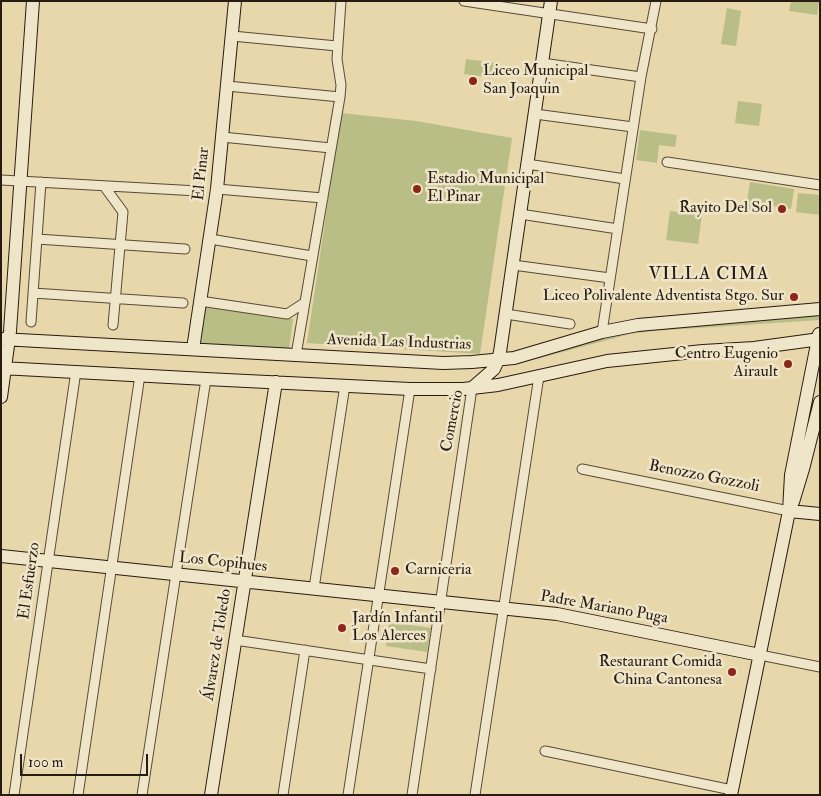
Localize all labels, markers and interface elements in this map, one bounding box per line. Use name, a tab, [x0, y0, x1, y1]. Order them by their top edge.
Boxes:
place label: Liceo Municipal San Joaquin	[483, 62, 588, 100]
marker: Liceo Municipal San Joaquin	[467, 75, 479, 87]
street label: El Pinar	[190, 146, 214, 202]
place label: Estadio Municipal El Pinar	[427, 170, 544, 208]
marker: Estadio Municipal El Pinar	[411, 183, 423, 195]
place label: Rayito Del Sol	[679, 199, 772, 219]
marker: Rayito Del Sol	[776, 203, 788, 215]
district label: VILLA CIMA	[647, 264, 771, 286]
place label: Liceo Polivalente Adventista Stgo. Sur	[543, 287, 784, 307]
marker: Liceo Polivalente Adventista Stgo. Sur	[788, 291, 800, 303]
street label: Avenida Las Industrias	[327, 331, 471, 355]
place label: Centro Eugenio Airault	[675, 345, 778, 383]
marker: Centro Eugenio Airault	[782, 358, 794, 370]
street label: Comercio	[438, 388, 468, 454]
street label: Benozzo Gozzoli	[647, 457, 761, 497]
street label: El Esfuerzo	[15, 541, 45, 621]
street label: Los Copihues	[178, 549, 268, 577]
place label: Carniceria	[405, 561, 472, 581]
marker: Carniceria	[389, 565, 401, 577]
street label: Padre Mariano Puga	[539, 587, 669, 629]
street label: Álvarez de Toledo	[200, 588, 236, 702]
place label: Jardín Infantil Los Alerces	[352, 609, 443, 647]
marker: Jardín Infantil Los Alerces	[336, 622, 348, 634]
place label: Restaurant Comida China Cantonesa	[599, 653, 722, 691]
marker: Restaurant Comida China Cantonesa	[726, 666, 738, 678]
scale bar	[22, 744, 150, 776]
text: 100 m	[28, 753, 63, 772]

